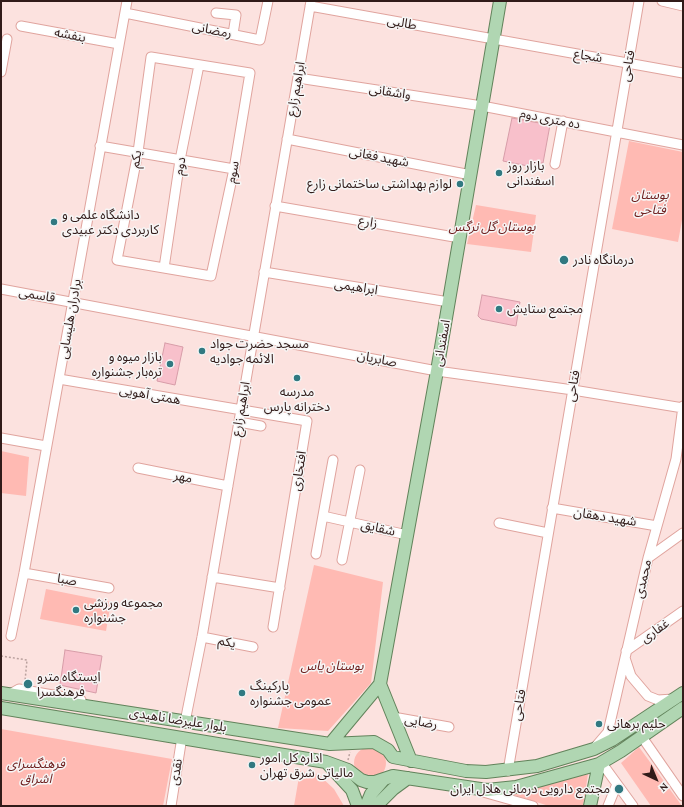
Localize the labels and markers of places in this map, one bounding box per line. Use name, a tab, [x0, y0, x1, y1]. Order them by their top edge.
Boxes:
place label: بازار روز اسفندانی	[507, 158, 554, 189]
marker: بازار روز اسفندانی	[494, 168, 504, 178]
place label: لوازم بهداشتی ساختمانی زارع	[307, 176, 452, 192]
marker: لوازم بهداشتی ساختمانی زارع	[455, 179, 465, 189]
place label: دانشگاه علمی و کاربردی دکتر عبیدی	[62, 207, 159, 238]
marker: دانشگاه علمی و کاربردی دکتر عبیدی	[49, 217, 59, 227]
place label: درمانگاه نادر	[573, 252, 634, 268]
marker: درمانگاه نادر	[558, 254, 570, 266]
place label: مجتمع ستایش	[507, 301, 583, 317]
marker: مجتمع ستایش	[494, 304, 504, 314]
place label: مسجد حضرت جواد الائمه جوادیه	[210, 336, 309, 367]
marker: مسجد حضرت جواد الائمه جوادیه	[197, 346, 207, 356]
place label: بازار میوه و تره‌بار جشنواره	[92, 349, 162, 380]
marker: بازار میوه و تره‌بار جشنواره	[165, 359, 175, 369]
marker: مدرسه دخترانه پارس	[292, 373, 302, 383]
place label: مدرسه دخترانه پارس	[264, 384, 330, 415]
place label: مجموعه ورزشی جشنواره	[84, 595, 163, 626]
marker: مجموعه ورزشی جشنواره	[71, 605, 81, 615]
place label: ایستگاه مترو فرهنگسرا	[37, 669, 101, 700]
marker: ایستگاه مترو فرهنگسرا	[22, 678, 34, 690]
place label: پارکینگ عمومی جشنواره	[250, 678, 331, 709]
marker: پارکینگ عمومی جشنواره	[237, 688, 247, 698]
place label: حلیم برهانی	[607, 716, 666, 732]
marker: حلیم برهانی	[594, 719, 604, 729]
place label: اداره کل امور مالیاتی شرق تهران	[260, 750, 353, 781]
marker: اداره کل امور مالیاتی شرق تهران	[247, 760, 257, 770]
place label: مجتمع دارویی درمانی هلال ایران	[450, 781, 610, 797]
marker: مجتمع دارویی درمانی هلال ایران	[613, 783, 625, 795]

